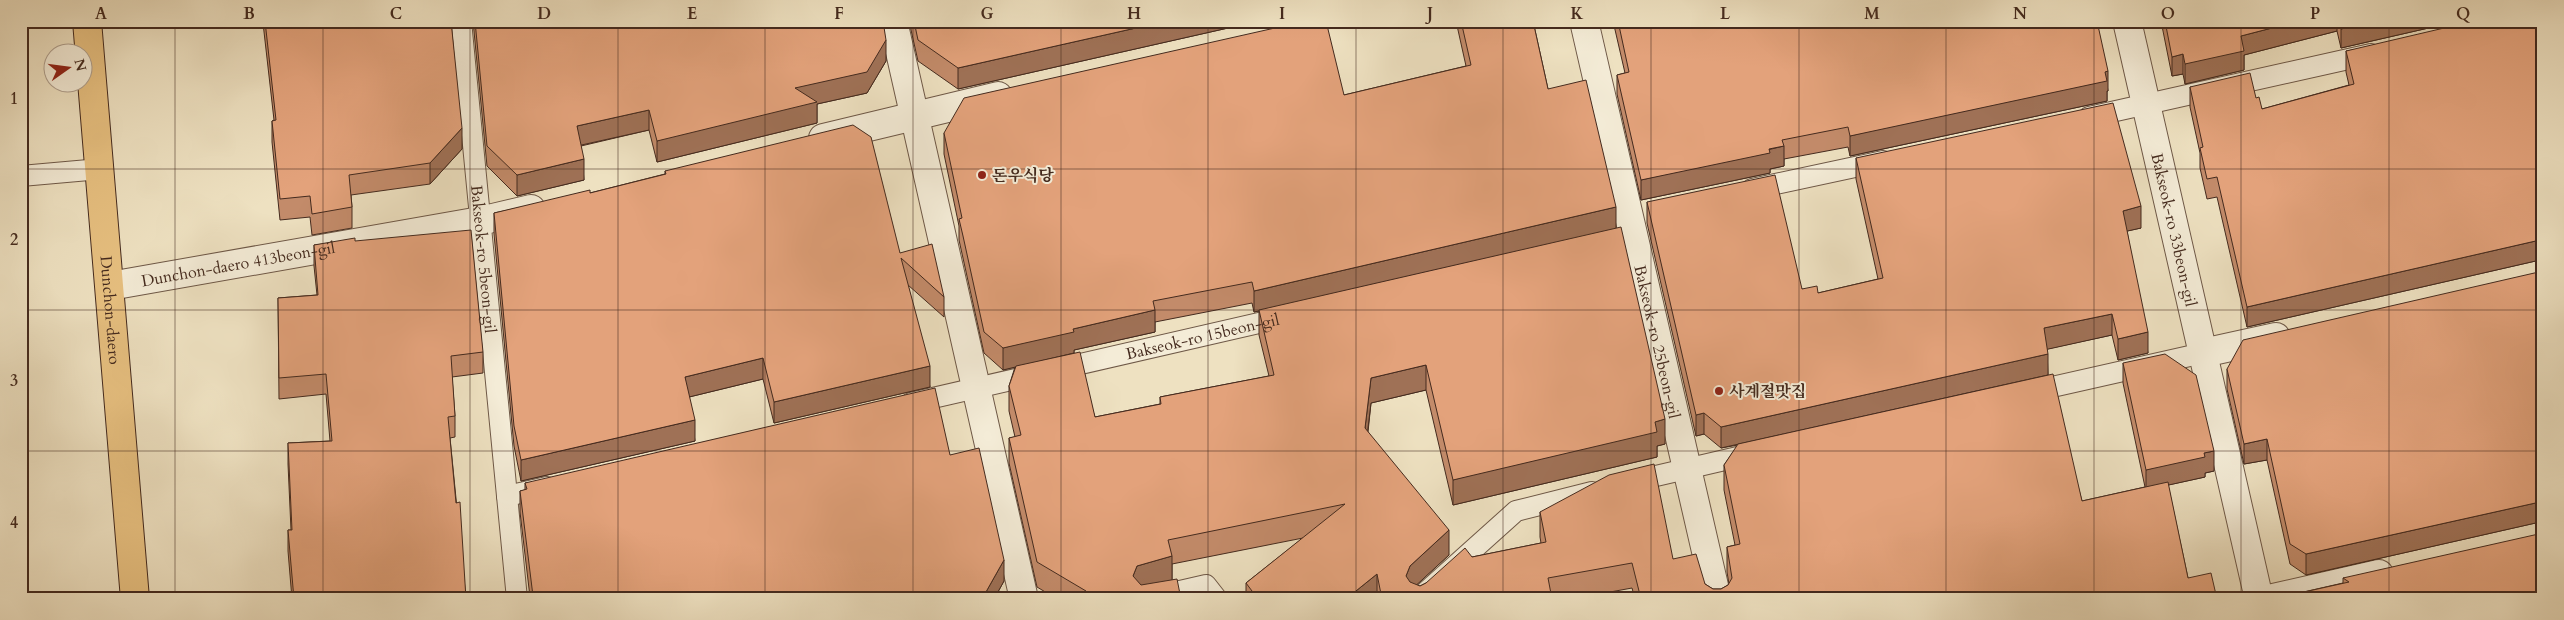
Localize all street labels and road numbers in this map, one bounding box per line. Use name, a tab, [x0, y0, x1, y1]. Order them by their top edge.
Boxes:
street label: Bakseok-ro 33beon-gil	[2145, 151, 2202, 309]
street label: Bakseok-ro 5beon-gil	[465, 184, 501, 334]
street label: Dunchon-daero 413beon-gil	[140, 237, 337, 292]
street label: Dunchon-daero	[95, 255, 126, 366]
street label: Bakseok-ro 25beon-gil	[1628, 263, 1685, 421]
street label: Bakseok-ro 15beon-gil	[1124, 309, 1282, 365]

